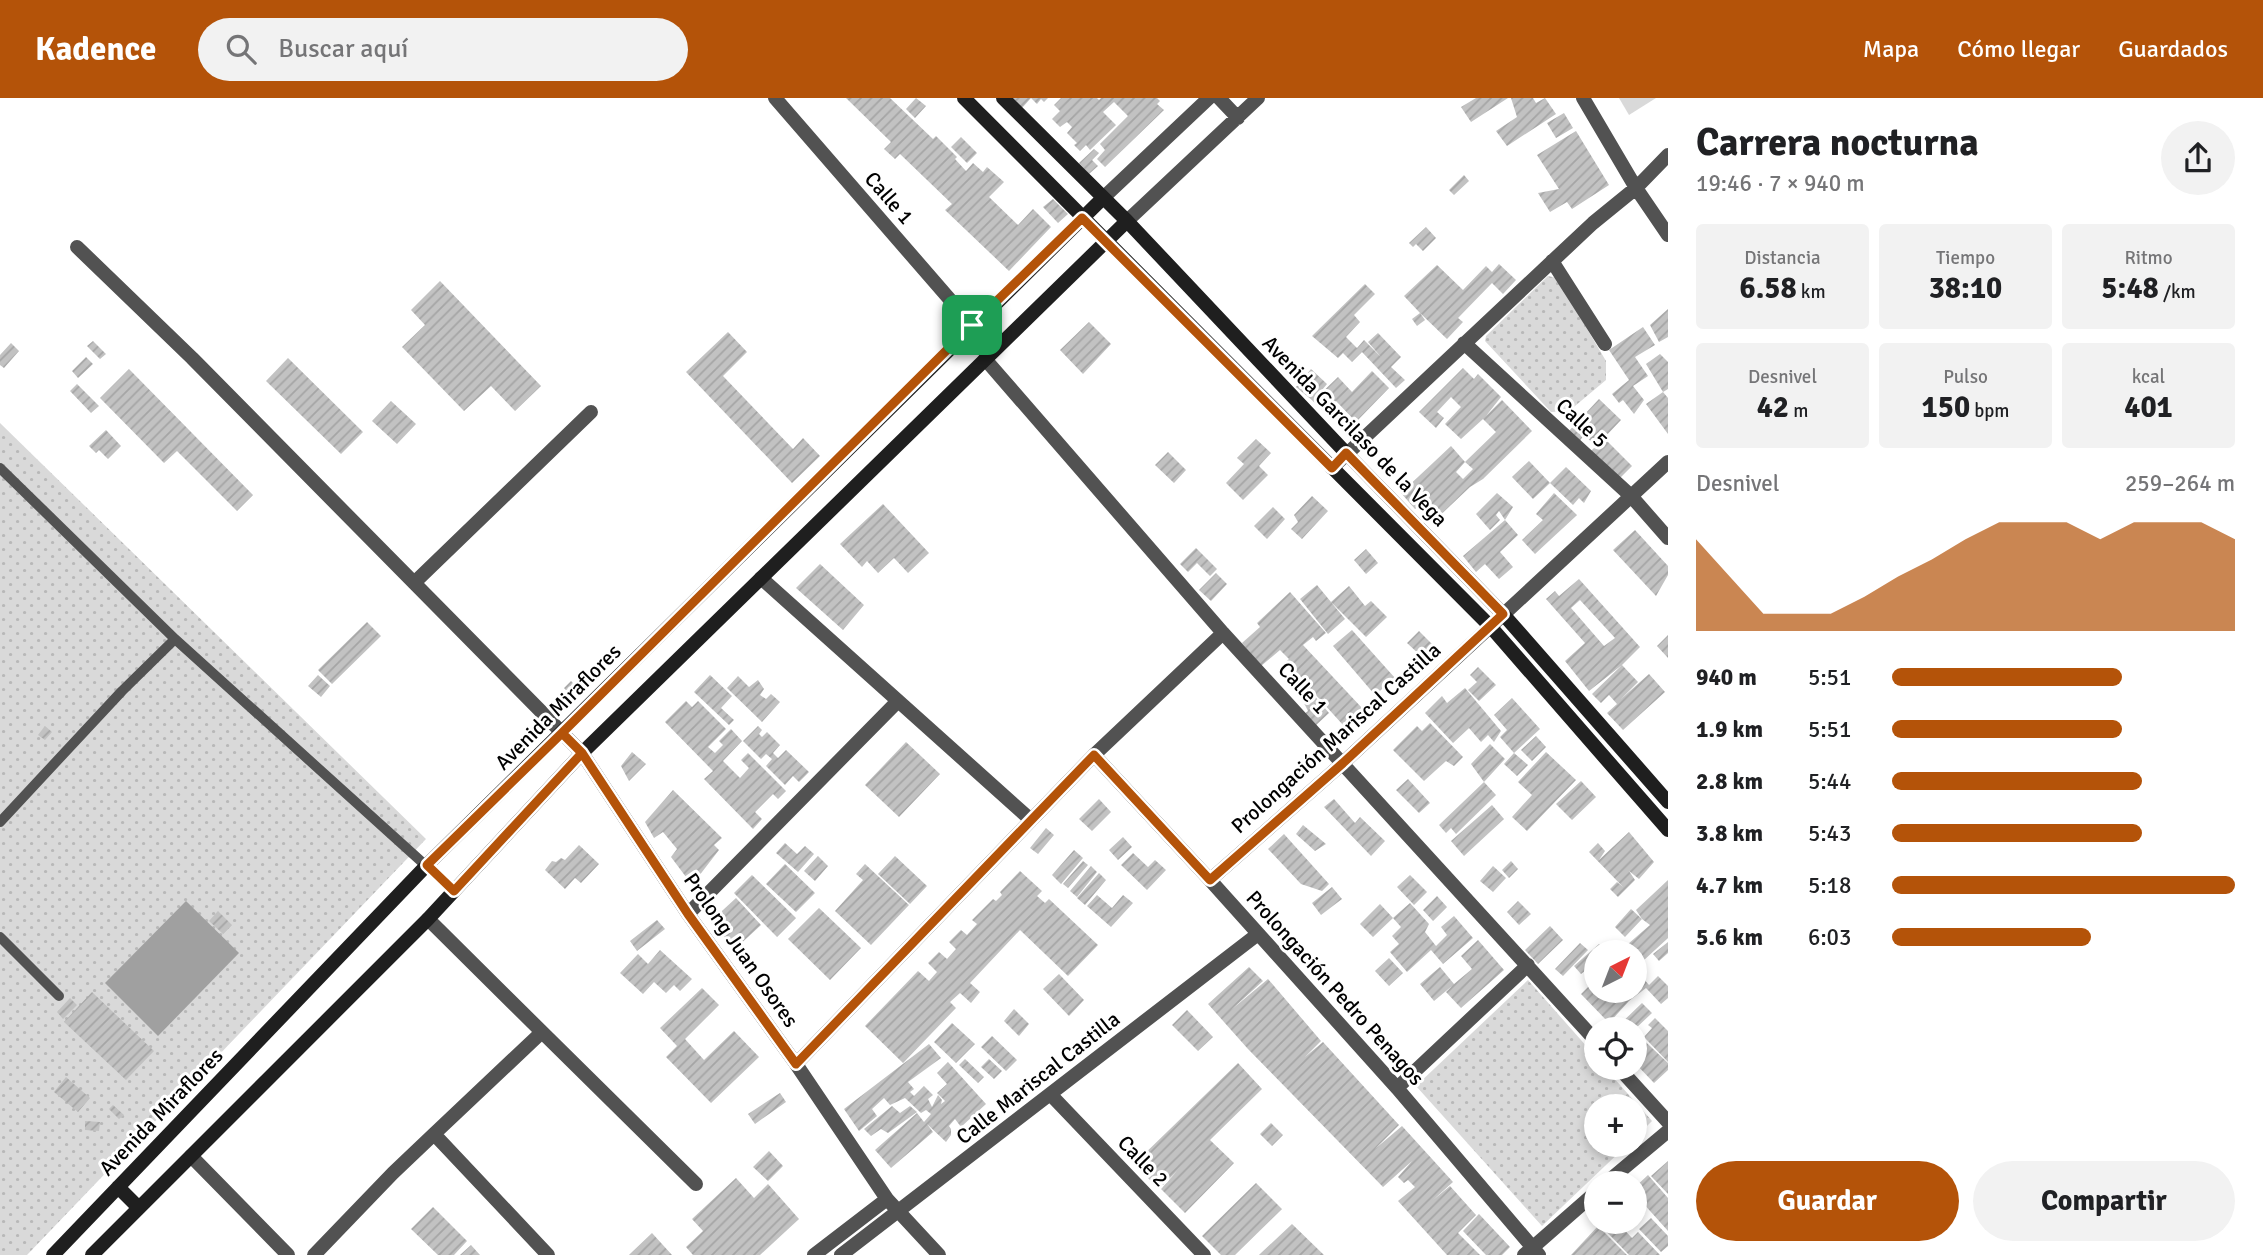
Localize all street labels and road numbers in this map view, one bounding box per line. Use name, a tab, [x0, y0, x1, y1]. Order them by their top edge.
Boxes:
street label: Calle 1	[859, 166, 919, 230]
street label: Avenida Garcilaso de la Vega	[1257, 330, 1453, 532]
street label: Calle 5	[1551, 392, 1613, 454]
street label: Prolongación Mariscal Castilla	[1226, 637, 1446, 839]
street label: Avenida Miraflores	[490, 639, 626, 775]
street label: Calle 1	[1272, 657, 1334, 719]
street label: Prolong Juan Osores	[678, 868, 804, 1032]
street label: Prolongación Pedro Penagos	[1241, 885, 1429, 1091]
street label: Calle Mariscal Castilla	[951, 1006, 1125, 1150]
street label: Avenida Miraflores	[93, 1043, 229, 1181]
street label: Calle 2	[1112, 1130, 1174, 1192]

